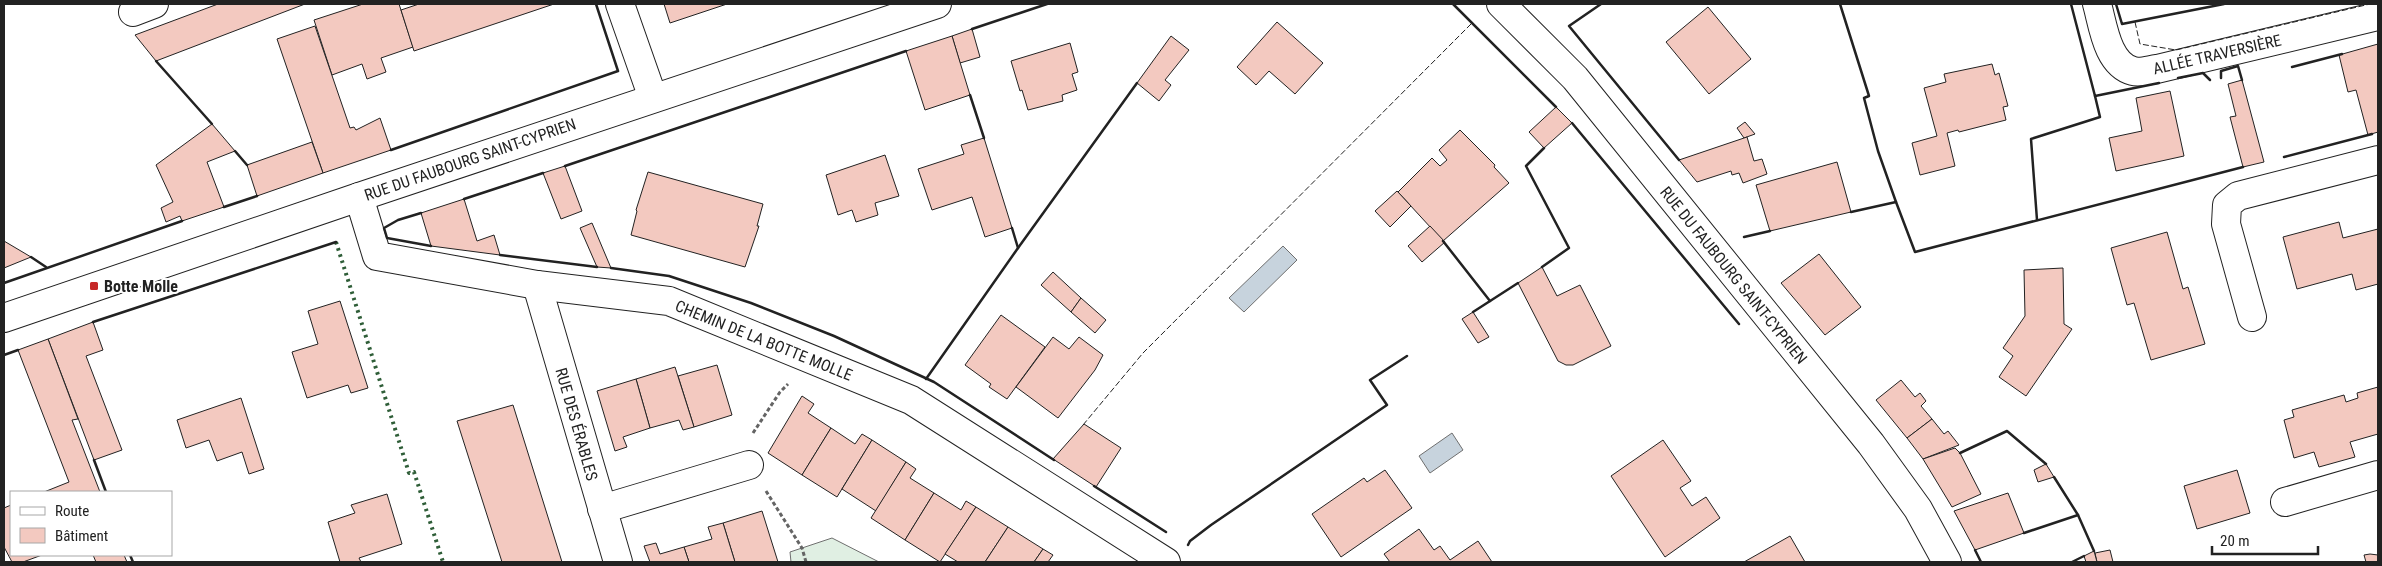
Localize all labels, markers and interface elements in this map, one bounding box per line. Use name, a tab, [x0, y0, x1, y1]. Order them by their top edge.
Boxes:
street label: ALLÉE TRAVERSIÈRE	[2151, 30, 2283, 78]
street label: RUE DU FAUBOURG SAINT-CYPRIEN	[362, 114, 579, 205]
street label: RUE DU FAUBOURG SAINT-CYPRIEN	[1656, 183, 1811, 368]
place label: Botte Molle	[104, 277, 178, 296]
marker: Botte Molle	[88, 280, 100, 292]
street label: CHEMIN DE LA BOTTE MOLLE	[672, 296, 855, 385]
street label: RUE DES ÉRABLES	[551, 366, 602, 483]
legend	[10, 491, 172, 556]
text: Route	[55, 502, 89, 520]
scale bar	[2212, 524, 2318, 556]
text: Bâtiment	[55, 527, 108, 545]
text: 20 m	[2220, 532, 2250, 550]

